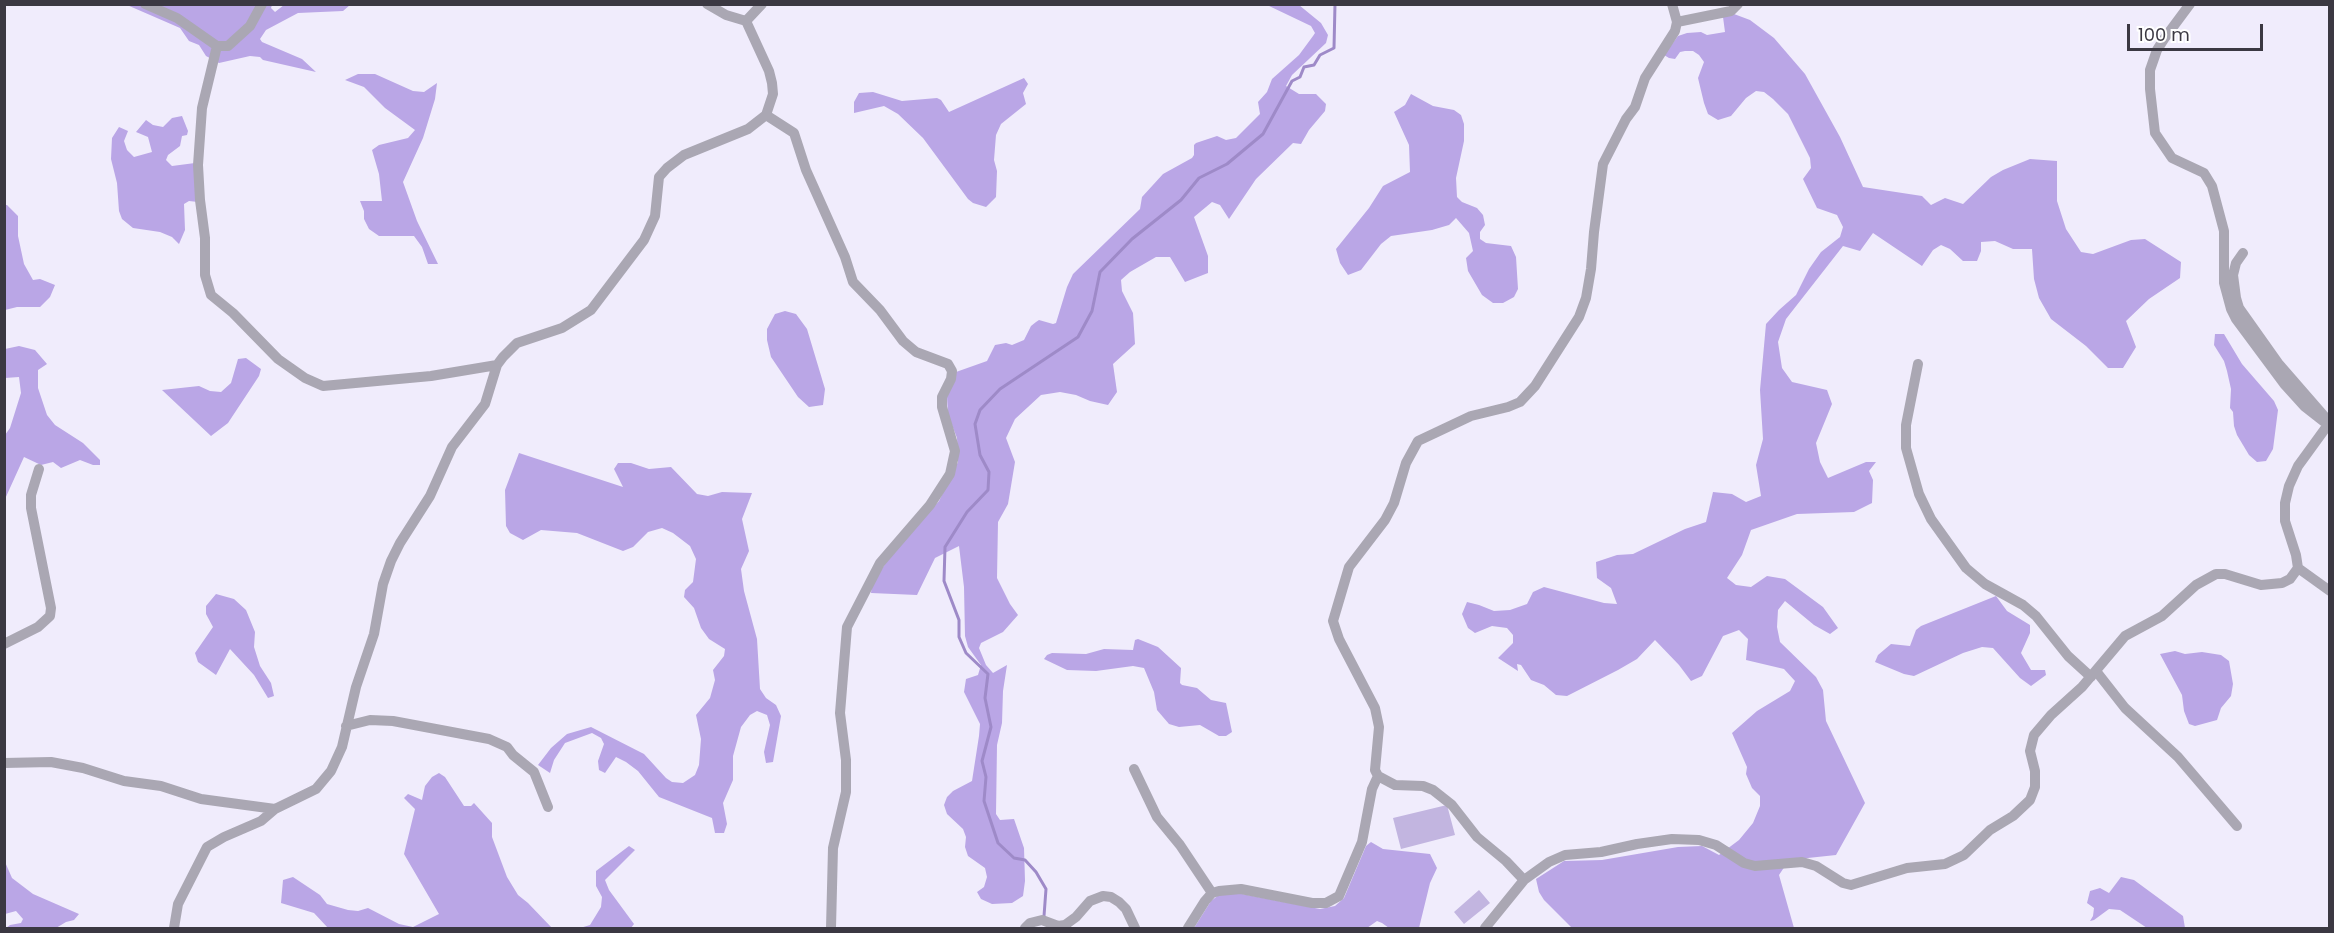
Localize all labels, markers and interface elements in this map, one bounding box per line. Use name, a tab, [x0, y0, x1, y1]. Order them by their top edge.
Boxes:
scale bar	[2130, 12, 2266, 50]
text: 100 m	[2138, 22, 2190, 47]

